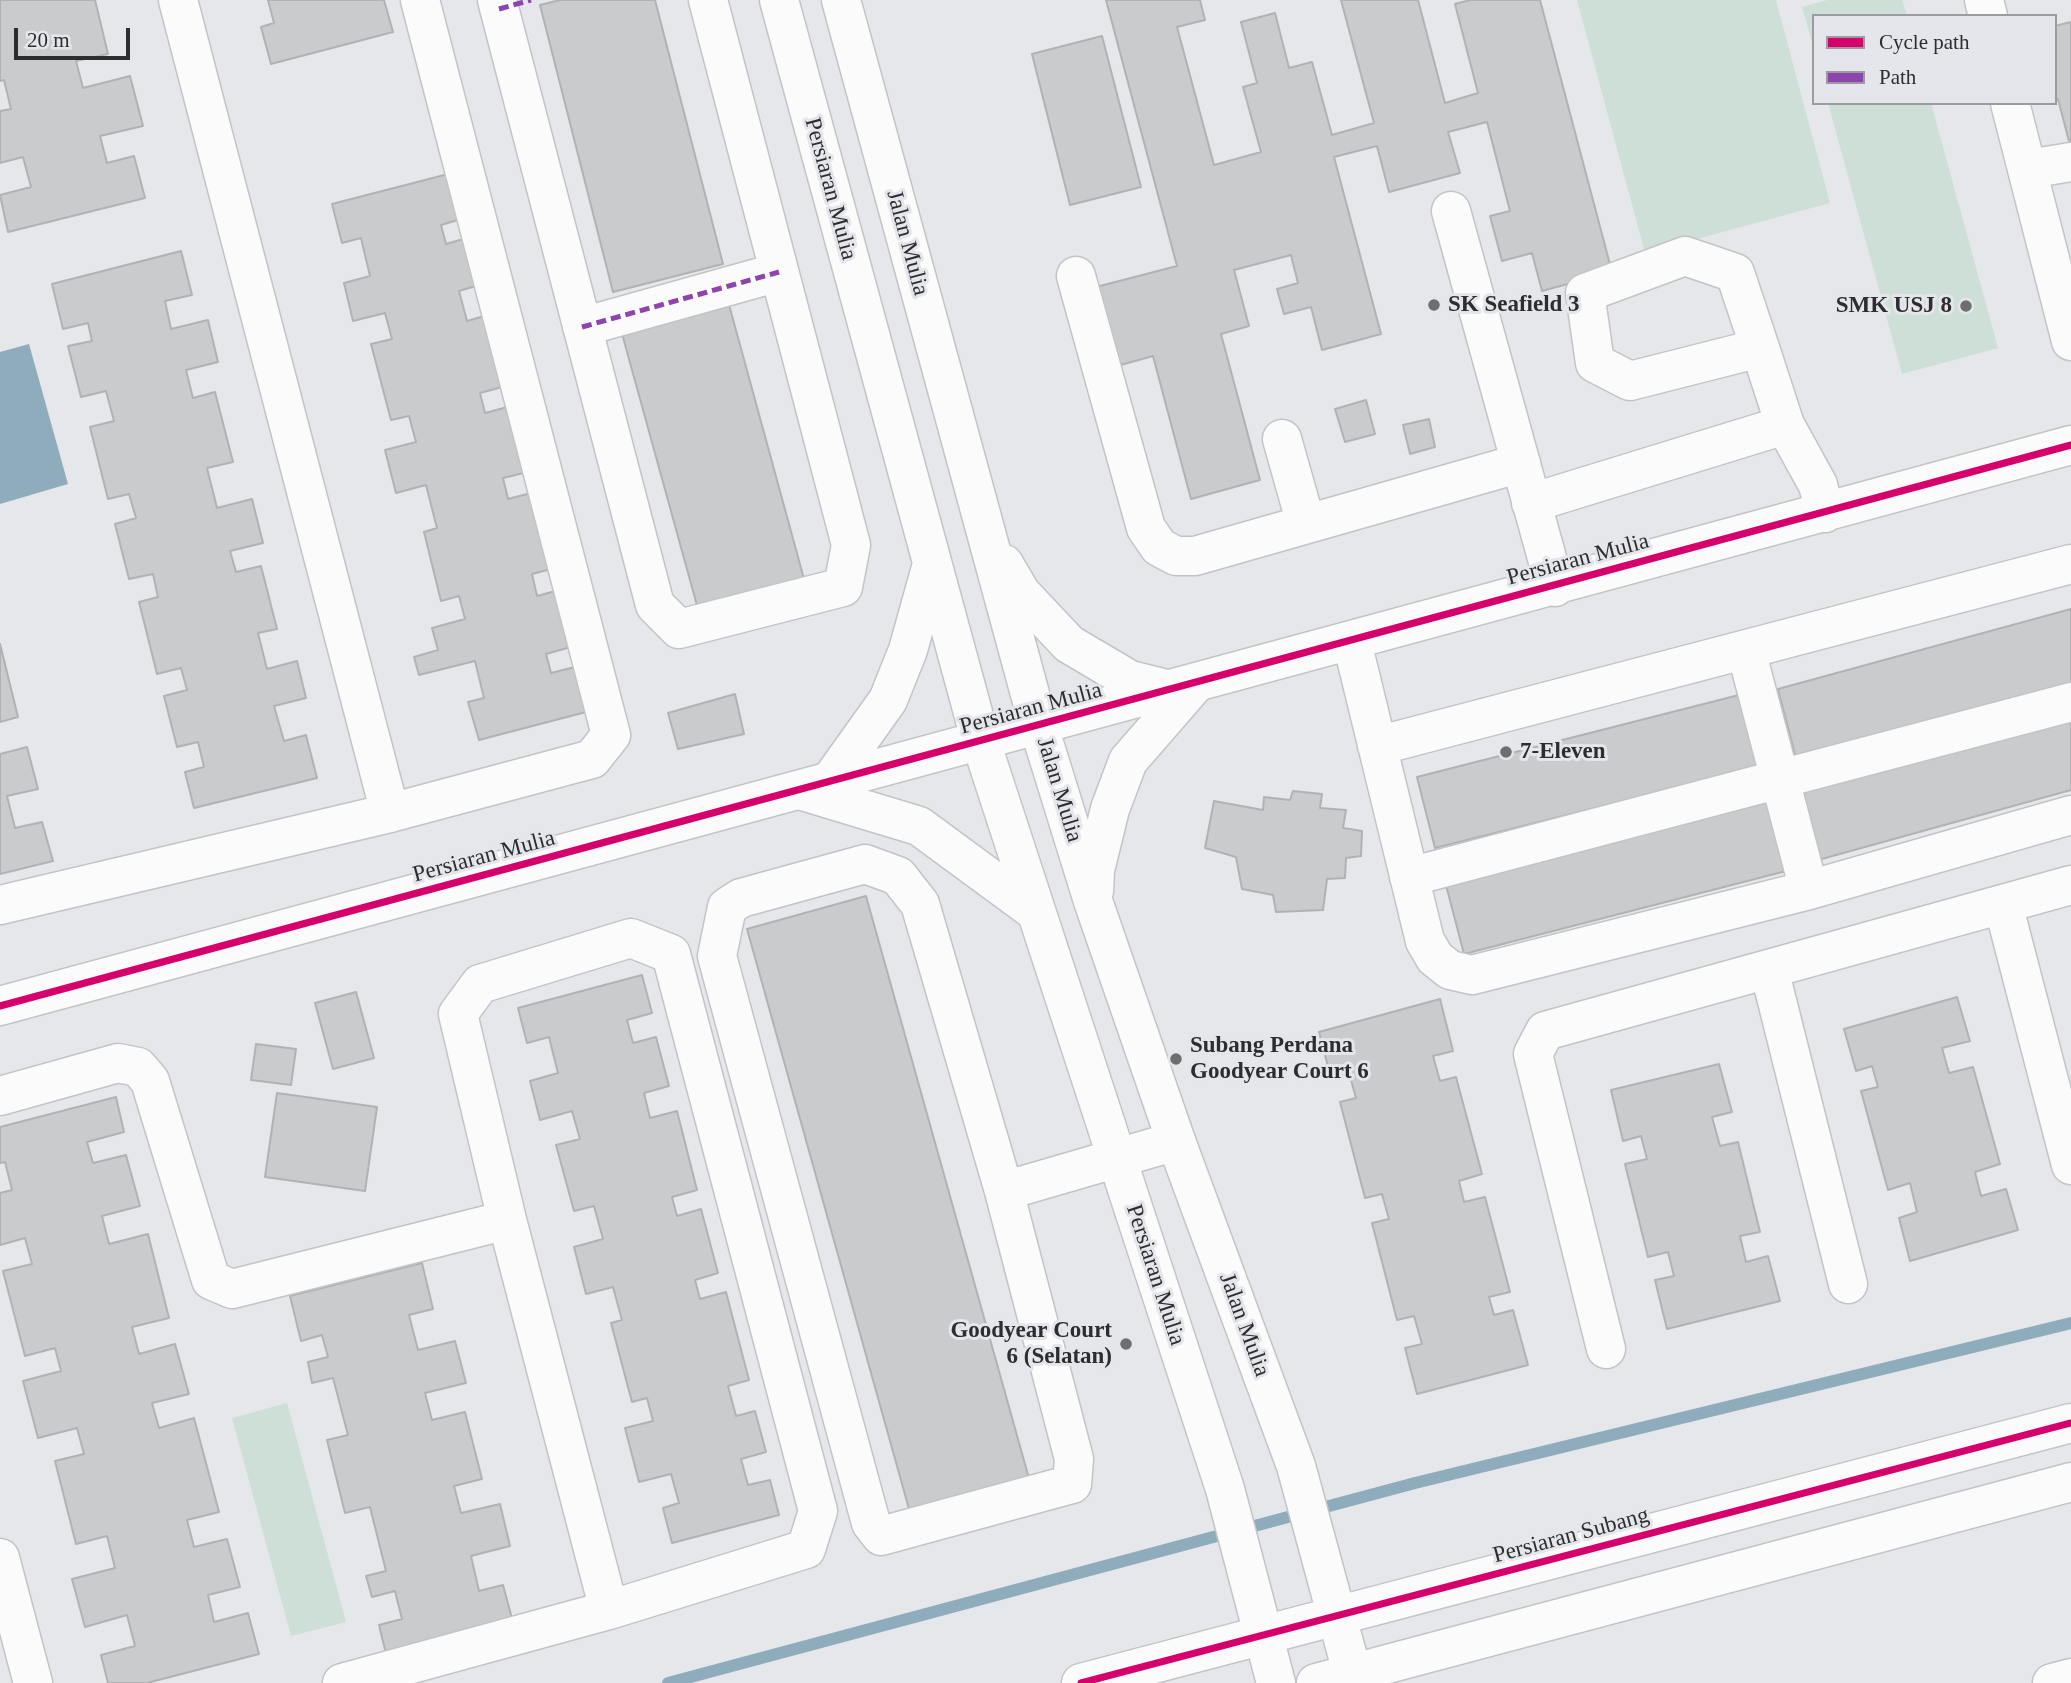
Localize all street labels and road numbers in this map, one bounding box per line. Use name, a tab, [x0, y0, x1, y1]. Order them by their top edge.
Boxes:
street label: Persiaran Mulia	[798, 115, 862, 263]
street label: Jalan Mulia	[880, 187, 934, 299]
street label: Persiaran Mulia	[1504, 528, 1652, 592]
street label: Persiaran Mulia	[957, 677, 1105, 741]
street label: Jalan Mulia	[1030, 734, 1088, 846]
street label: Persiaran Mulia	[410, 825, 558, 889]
street label: Persiaran Mulia	[1119, 1201, 1191, 1349]
street label: Jalan Mulia	[1213, 1270, 1275, 1380]
street label: Persiaran Subang	[1490, 1502, 1652, 1570]

